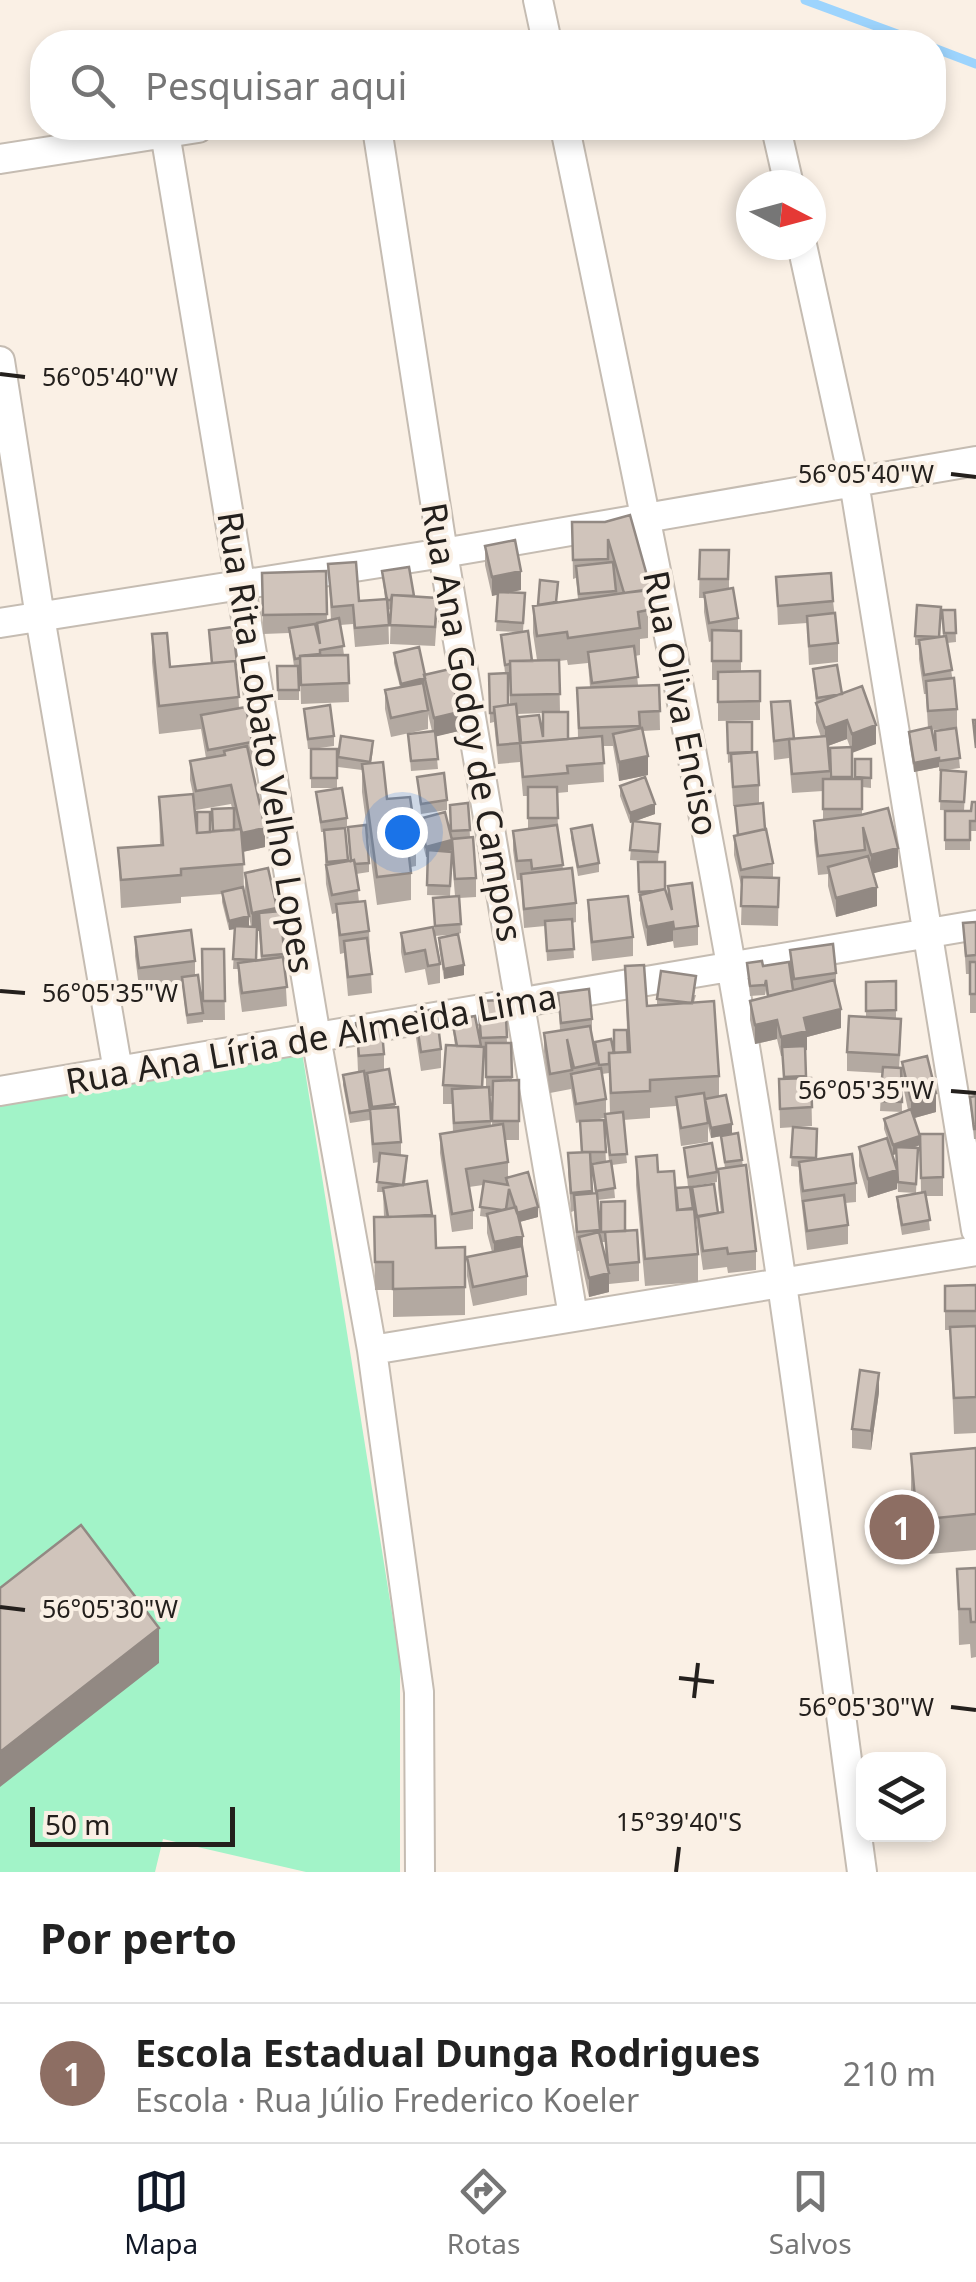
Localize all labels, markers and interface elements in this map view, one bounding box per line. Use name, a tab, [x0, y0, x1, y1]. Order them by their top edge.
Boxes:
search box	[30, 30, 946, 140]
icon: search	[65, 58, 120, 113]
text: Pesquisar aqui	[145, 59, 407, 111]
north arrow	[736, 170, 826, 260]
text: 56°05'40"W	[42, 359, 178, 393]
text: 56°05'40"W	[798, 456, 934, 490]
street label: Rua Ana Godoy de Campos	[411, 499, 535, 945]
street label: Rua Rita Lobato Velho Lopes	[207, 508, 327, 976]
street label: Rua Oliva Enciso	[633, 567, 731, 839]
your location	[377, 807, 428, 858]
street label: Rua Ana Líria de Almeida Lima	[62, 972, 560, 1104]
text: 56°05'35"W	[42, 975, 178, 1009]
text: 56°05'35"W	[798, 1072, 934, 1106]
pin: 1	[870, 1490, 934, 1564]
text: 56°05'30"W	[42, 1591, 178, 1625]
text: 56°05'30"W	[798, 1689, 934, 1723]
map controls	[856, 1752, 946, 1842]
button: layers	[856, 1752, 946, 1842]
scale bar	[30, 1802, 235, 1846]
text: 15°39'40"S	[616, 1804, 742, 1838]
text: 50 m	[45, 1805, 111, 1843]
text: Por perto	[40, 1909, 237, 1966]
text: Escola Estadual Dunga Rodrigues	[135, 2026, 760, 2078]
text: 1	[63, 2052, 82, 2095]
text: 210 m	[843, 2052, 936, 2095]
text: Escola · Rua Júlio Frederico Koeler	[135, 2078, 639, 2121]
tab: Mapa	[124, 2164, 198, 2262]
tab: Rotas	[447, 2164, 520, 2262]
tab: Salvos	[769, 2164, 852, 2262]

